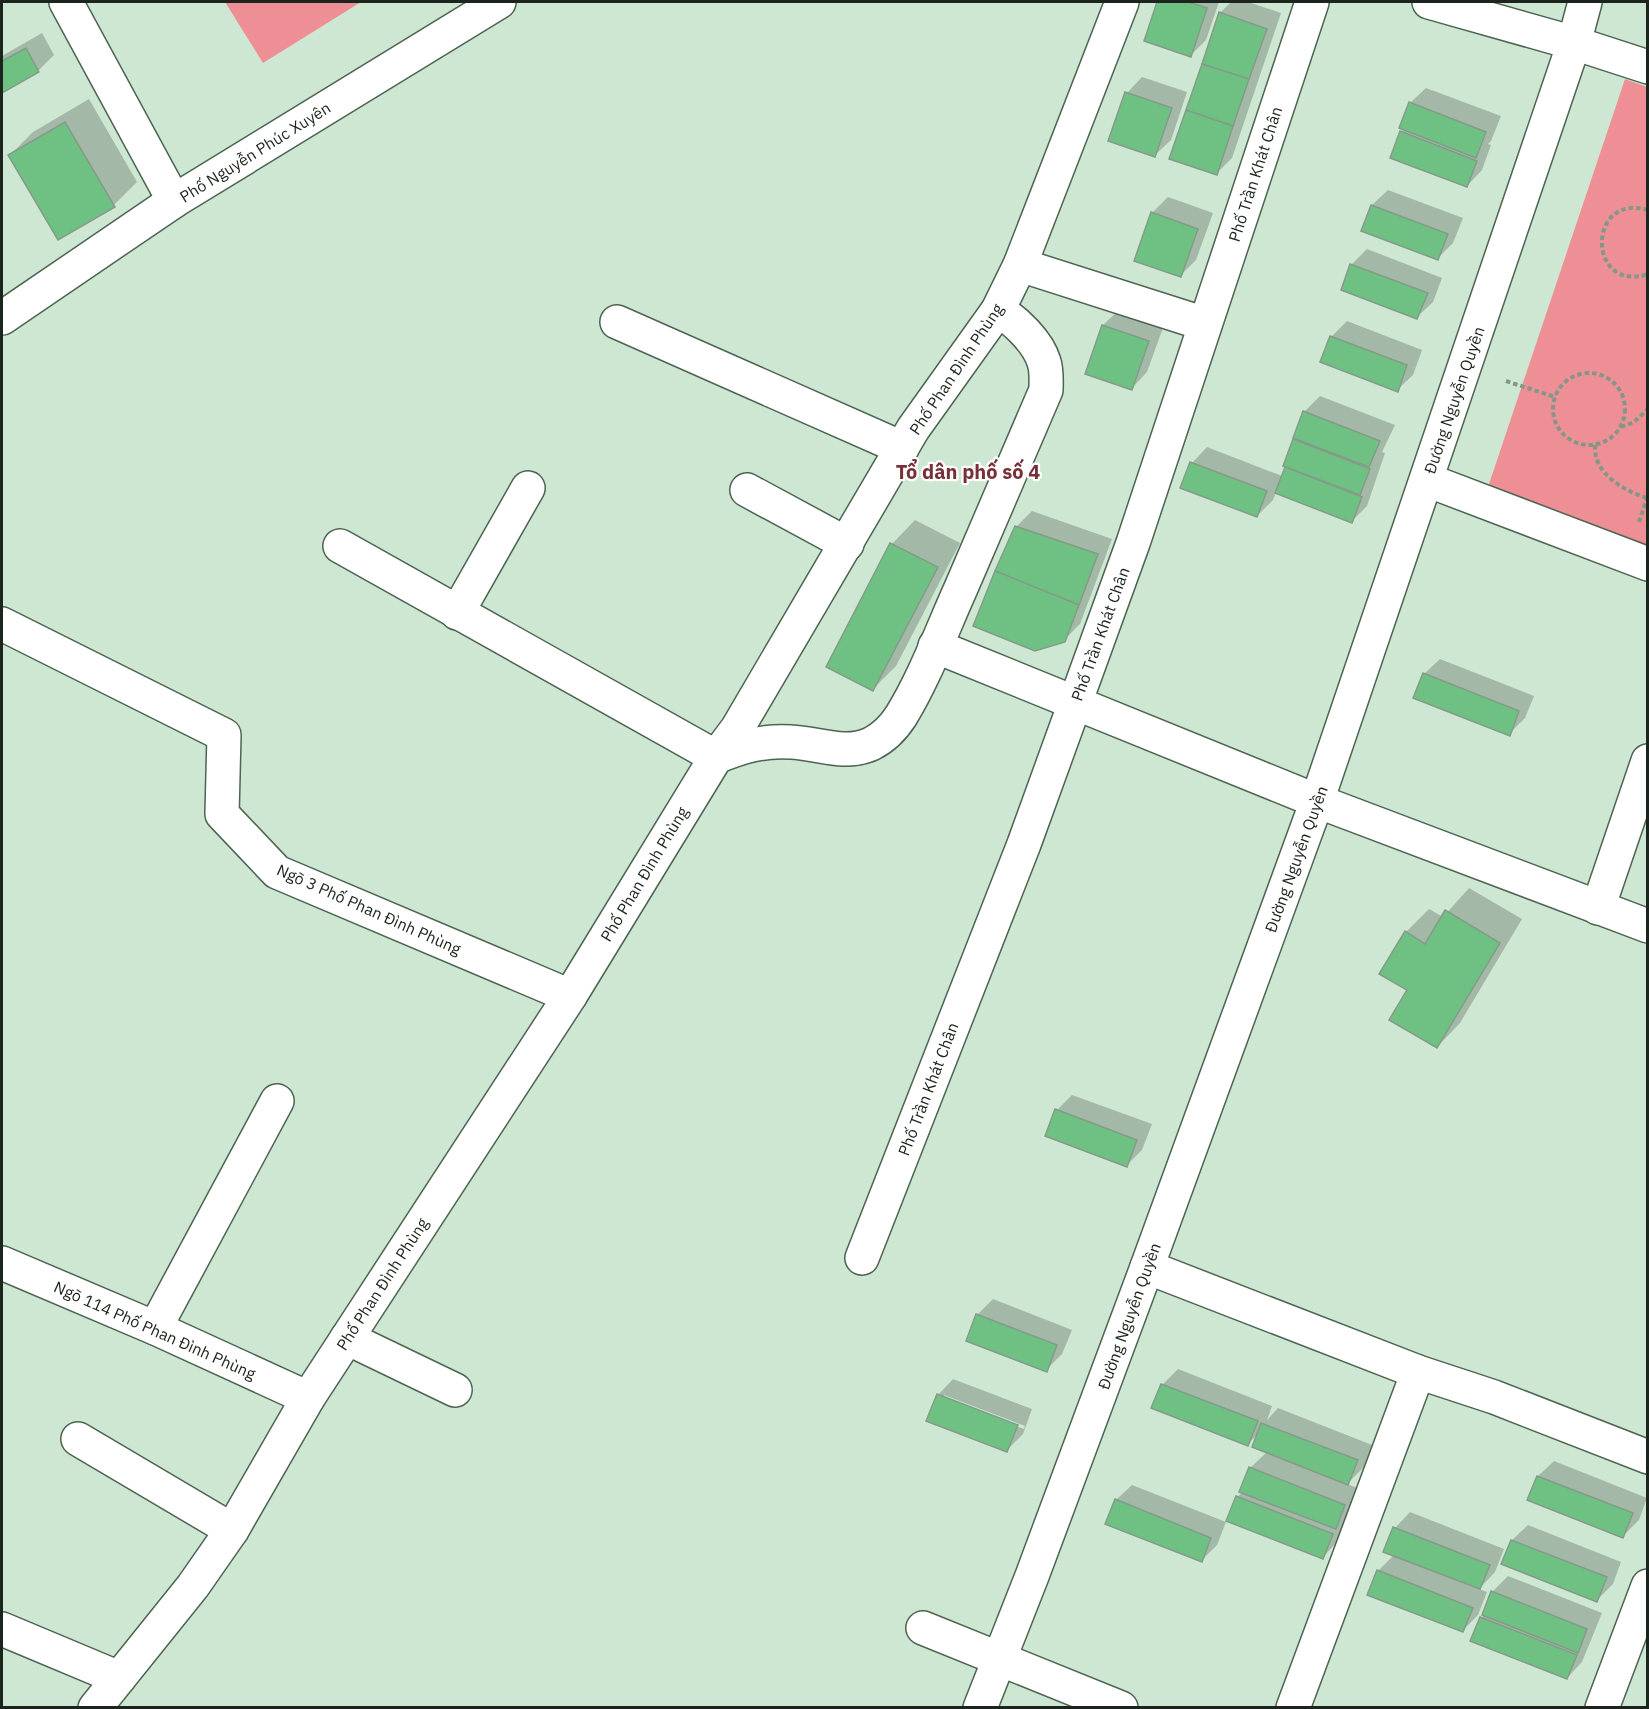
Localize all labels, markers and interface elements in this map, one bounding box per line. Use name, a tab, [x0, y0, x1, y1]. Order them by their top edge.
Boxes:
street label: Phố Nguyễn Phúc Xuyên	[176, 97, 334, 207]
street label: Phố Trần Khát Chân	[1224, 104, 1286, 244]
street label: Phố Phan Đình Phùng	[905, 299, 1008, 438]
street label: Đường Nguyễn Quyền	[1419, 324, 1489, 476]
district label: Tổ dân phố số 4	[896, 458, 1040, 485]
street label: Phố Trần Khát Chân	[1066, 564, 1134, 704]
street label: Đường Nguyễn Quyền	[1260, 783, 1332, 935]
street label: Phố Phan Đình Phùng	[596, 802, 692, 945]
street label: Ngõ 3 Phố Phan Đình Phùng	[274, 859, 465, 959]
street label: Phố Trần Khát Chân	[893, 1020, 963, 1158]
street label: Phố Phan Đình Phùng	[332, 1214, 433, 1354]
street label: Đường Nguyễn Quyền	[1093, 1240, 1165, 1392]
street label: Ngõ 114 Phố Phan Đình Phùng	[51, 1276, 260, 1384]

